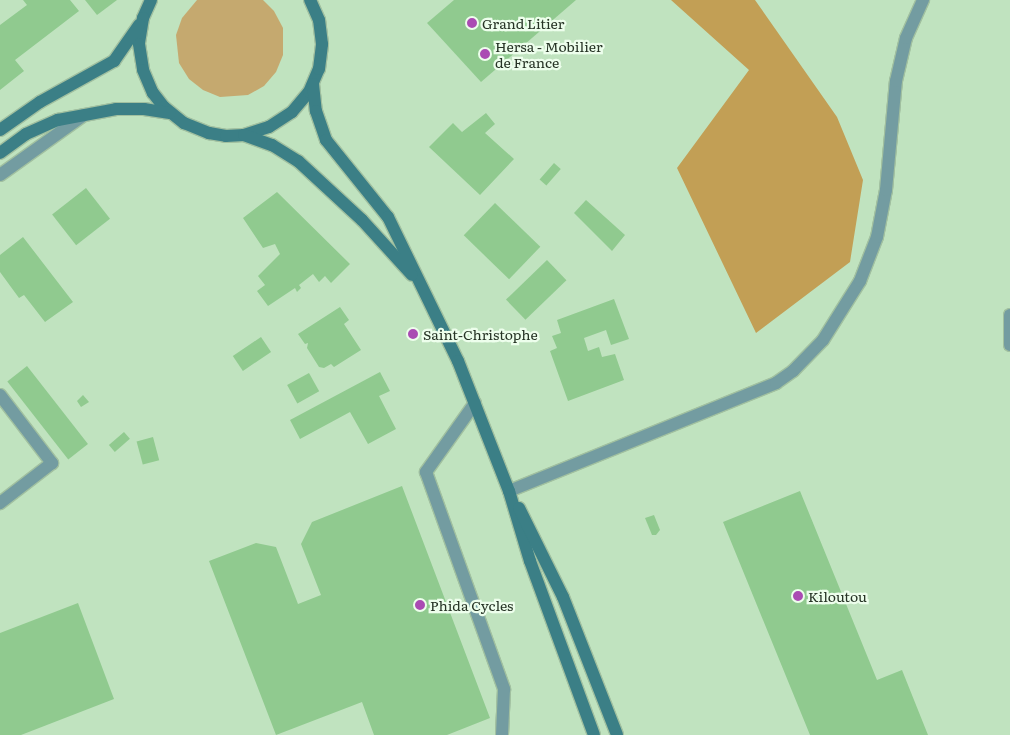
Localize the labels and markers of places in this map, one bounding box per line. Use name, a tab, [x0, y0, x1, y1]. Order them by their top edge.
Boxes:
place label: Grand Litier	[482, 15, 564, 31]
marker: Grand Litier	[466, 17, 478, 29]
place label: Hersa - Mobilier de France	[495, 38, 603, 70]
marker: Hersa - Mobilier de France	[479, 48, 491, 60]
place label: Saint-Christophe	[423, 326, 538, 342]
marker: Saint-Christophe	[407, 328, 419, 340]
place label: Kiloutou	[808, 588, 867, 604]
marker: Kiloutou	[792, 590, 804, 602]
place label: Phida Cycles	[430, 597, 513, 613]
marker: Phida Cycles	[414, 599, 426, 611]

